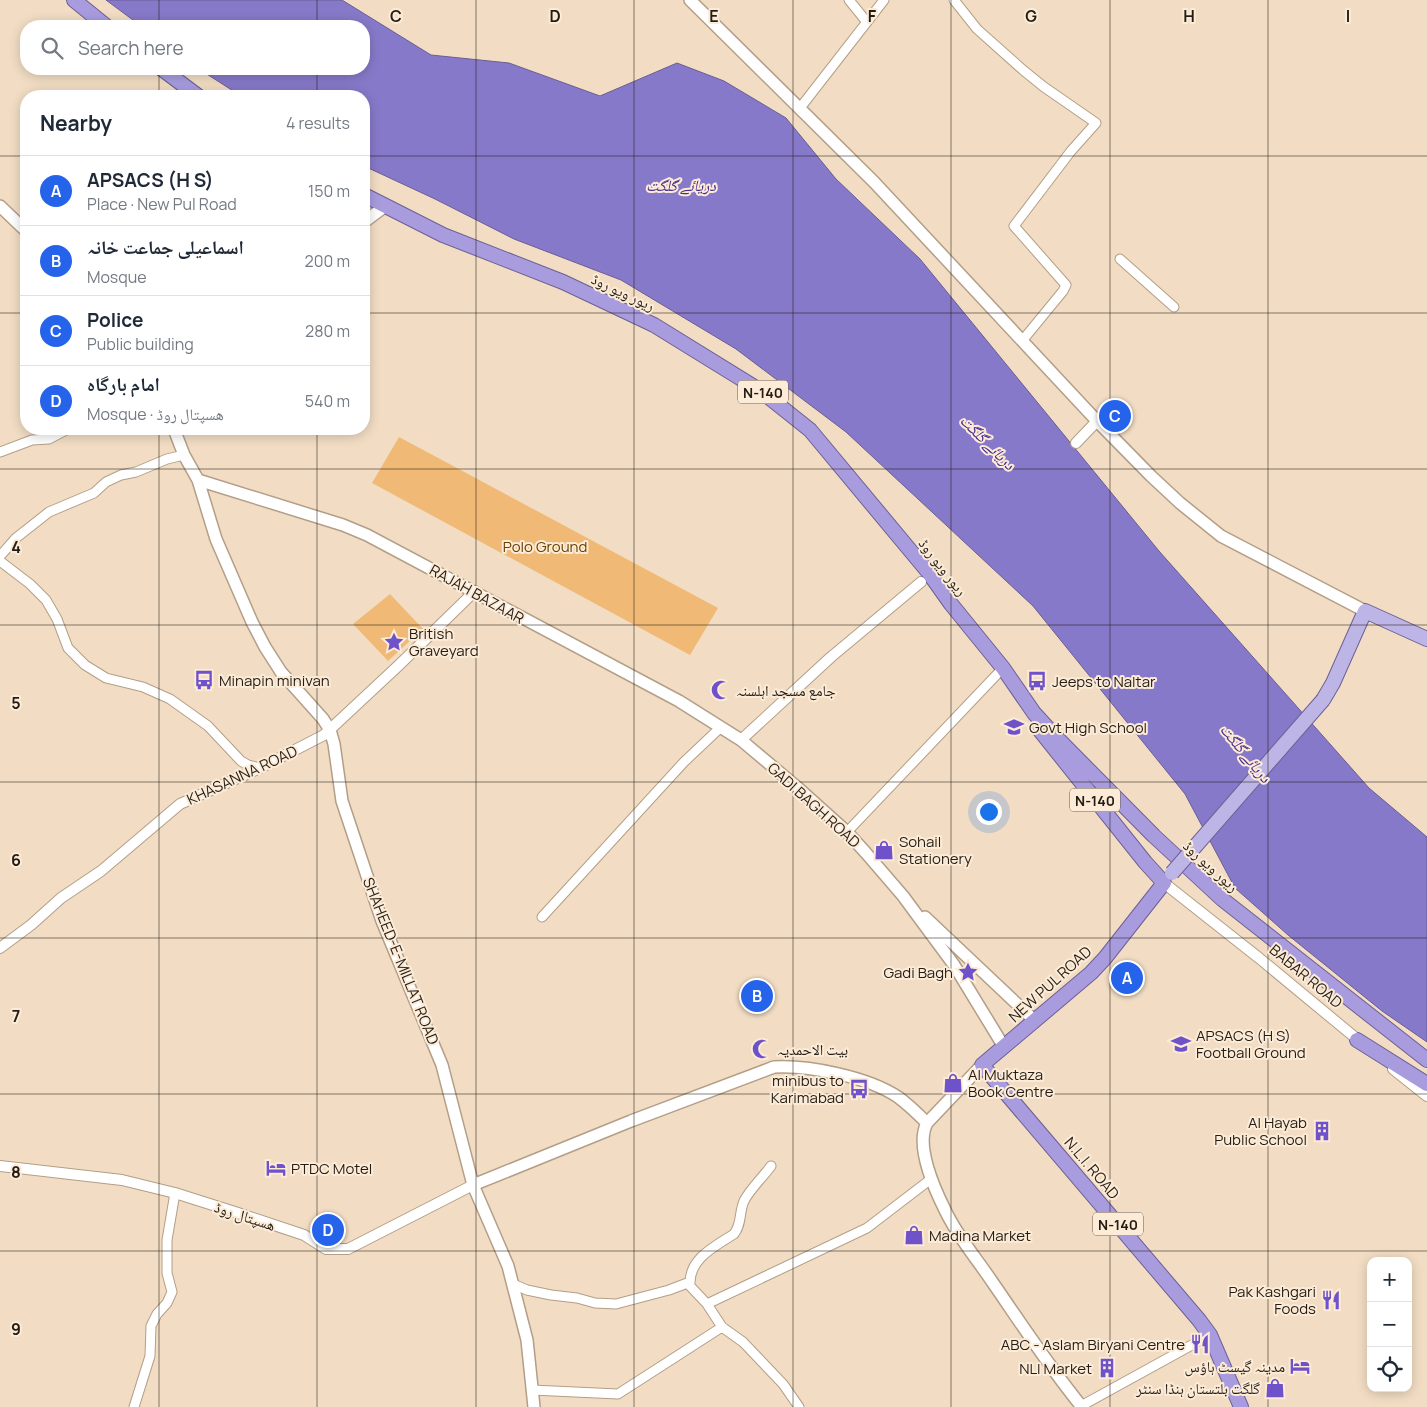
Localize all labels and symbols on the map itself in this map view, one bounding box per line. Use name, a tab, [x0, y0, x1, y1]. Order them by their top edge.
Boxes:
text: C	[390, 5, 402, 27]
text: D	[549, 5, 561, 27]
text: E	[709, 5, 719, 27]
text: F	[868, 5, 877, 27]
text: G	[1025, 5, 1037, 27]
text: H	[1183, 5, 1195, 27]
text: I	[1346, 5, 1350, 27]
water label: دریائے گلگت	[646, 174, 716, 196]
street label: ریور ویو روڈ	[588, 268, 658, 316]
road number: N-140	[738, 381, 788, 404]
pin: C	[1099, 397, 1131, 435]
water label: دریائے گلگت	[956, 410, 1021, 475]
street label: ریور ویو روڈ	[914, 534, 972, 600]
text: 4	[11, 536, 21, 558]
park label: Polo Ground	[503, 536, 587, 557]
street label: RAJAH BAZAAR	[426, 559, 528, 629]
place label: British Graveyard	[409, 623, 479, 661]
place icon: British Graveyard	[383, 631, 405, 653]
bus stop icon: Minapin minivan	[193, 669, 215, 691]
place label: Minapin minivan	[219, 670, 330, 691]
bus stop icon: Jeeps to Naltar	[1026, 670, 1048, 692]
place label: Jeeps to Naltar	[1052, 671, 1156, 692]
mosque icon: جامع مسجد اہلسنہ	[710, 679, 732, 701]
place label: جامع مسجد اہلسنہ	[736, 680, 836, 701]
text: 5	[11, 692, 21, 714]
school or university icon: Govt High School	[1003, 716, 1025, 738]
place label: Govt High School	[1029, 717, 1147, 738]
water label: دریائے گلگت	[1215, 719, 1277, 787]
street label: KHASANNA ROAD	[183, 740, 301, 810]
street label: GADI BAGH ROAD	[763, 758, 865, 852]
road number: N-140	[1070, 788, 1120, 812]
your location	[976, 799, 1002, 825]
place label: Sohail Stationery	[899, 831, 972, 869]
street label: ریور ویو روڈ	[1179, 835, 1243, 897]
shop icon: Sohail Stationery	[873, 839, 895, 861]
text: 6	[11, 849, 21, 871]
street label: SHAHEED-E-MILLAT ROAD	[358, 874, 444, 1048]
street label: BABAR ROAD	[1265, 939, 1347, 1013]
street label: NEW PUL ROAD	[1004, 941, 1096, 1027]
pin: A	[1111, 959, 1143, 997]
place icon: Gadi Bagh	[957, 961, 979, 983]
place label: Gadi Bagh	[883, 962, 953, 983]
pin: B	[741, 977, 773, 1015]
text: 7	[12, 1005, 20, 1027]
place label: APSACS (H S) Football Ground	[1196, 1025, 1306, 1063]
school or university icon: APSACS (H S) Football Ground	[1170, 1033, 1192, 1055]
mosque icon: بیت الاحمدیہ	[751, 1038, 773, 1060]
place label: بیت الاحمدیہ	[777, 1039, 848, 1060]
place label: Al Muktaza Book Centre	[968, 1064, 1054, 1102]
place label: minibus to Karimabad	[771, 1070, 844, 1108]
shop icon: Al Muktaza Book Centre	[942, 1072, 964, 1094]
bus stop icon: minibus to Karimabad	[848, 1078, 870, 1100]
place label: Al Hayab Public School	[1214, 1112, 1307, 1150]
building icon: Al Hayab Public School	[1311, 1120, 1333, 1142]
street label: N.L.I. ROAD	[1060, 1132, 1124, 1204]
hotel icon: PTDC Motel	[265, 1157, 287, 1179]
place label: PTDC Motel	[291, 1158, 372, 1179]
text: 8	[11, 1161, 21, 1183]
street label: ھسپتال روڈ	[212, 1196, 278, 1236]
pin: D	[312, 1211, 344, 1249]
road number: N-140	[1093, 1212, 1143, 1236]
shop icon: Madina Market	[903, 1224, 925, 1246]
place label: Madina Market	[929, 1225, 1031, 1246]
place label: Pak Kashgari Foods	[1228, 1281, 1316, 1319]
restaurant icon: Pak Kashgari Foods	[1320, 1289, 1342, 1311]
text: 9	[11, 1318, 21, 1340]
restaurant icon: ABC - Aslam Biryani Centre	[1189, 1333, 1211, 1355]
place label: ABC - Aslam Biryani Centre	[1001, 1334, 1185, 1355]
hotel icon: مدینہ گیسٹ ہاؤس	[1289, 1355, 1311, 1377]
place label: مدینہ گیسٹ ہاؤس	[1185, 1356, 1285, 1377]
building icon: NLI Market	[1096, 1357, 1118, 1379]
place label: NLI Market	[1019, 1358, 1092, 1379]
shop icon: گلگت بلتستان ہنڈا سنٹر	[1264, 1377, 1286, 1399]
place label: گلگت بلتستان ہنڈا سنٹر	[1135, 1378, 1260, 1399]

